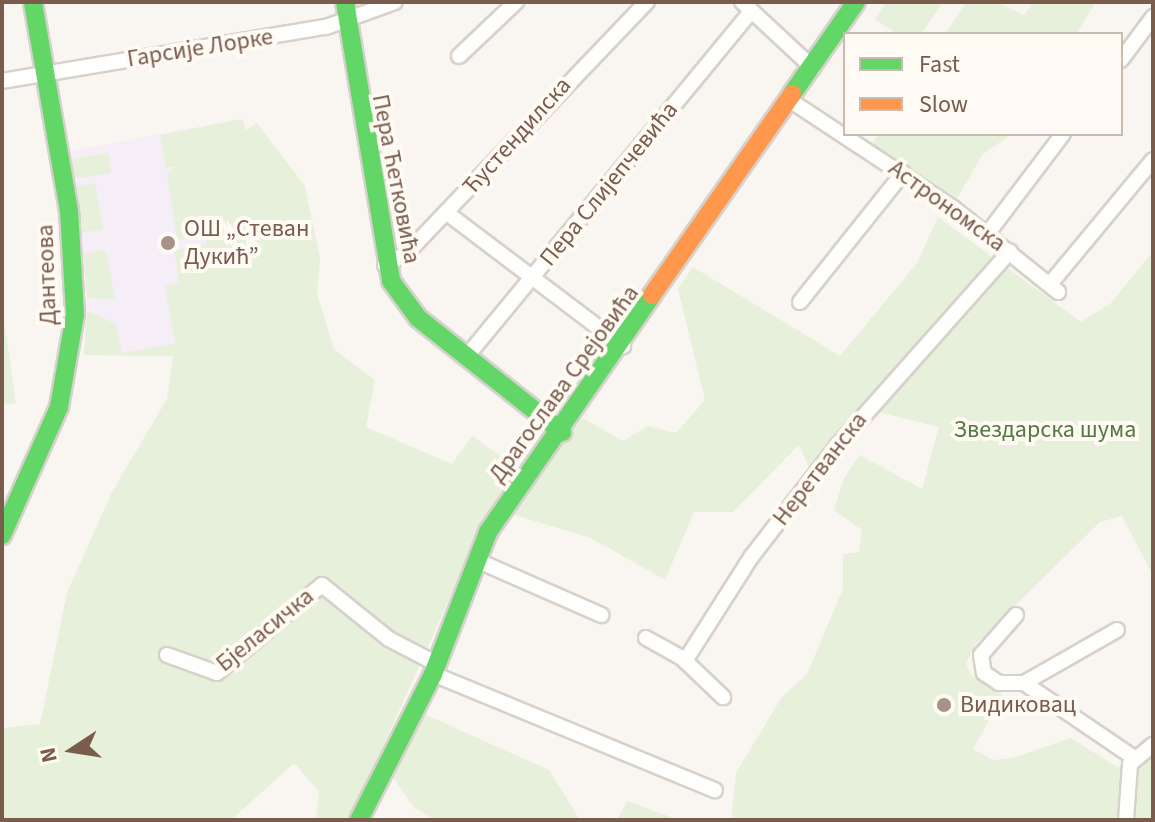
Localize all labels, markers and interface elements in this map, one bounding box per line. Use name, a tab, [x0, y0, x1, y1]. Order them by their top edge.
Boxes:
street label: Гарсије Лорке	[125, 22, 275, 74]
legend	[843, 32, 1123, 136]
text: Fast	[919, 47, 960, 82]
street label: Ћустендилска	[457, 71, 577, 201]
text: Slow	[919, 87, 968, 122]
street label: Пера Ћетковића	[365, 92, 427, 266]
street label: Пера Слијепчевића	[534, 96, 684, 272]
street label: Астрономска	[883, 154, 1011, 258]
place label: ОШ „Стеван Дукић”	[184, 215, 309, 271]
street label: Дантеова	[31, 224, 63, 326]
marker: ОШ „Стеван Дукић”	[159, 234, 177, 252]
street label: Драгослава Срејовића	[483, 280, 645, 488]
street label: Неретванска	[767, 407, 873, 531]
park label: Звездарска шума	[954, 416, 1136, 444]
street label: Бјеласичка	[210, 582, 320, 678]
place label: Видиковац	[960, 691, 1076, 719]
marker: Видиковац	[935, 696, 953, 714]
north arrow	[32, 710, 112, 790]
text: N	[31, 745, 66, 765]

